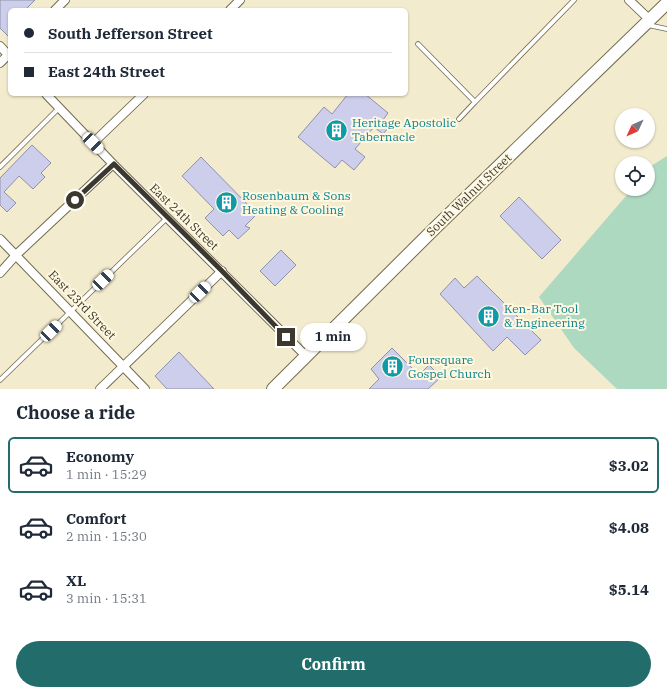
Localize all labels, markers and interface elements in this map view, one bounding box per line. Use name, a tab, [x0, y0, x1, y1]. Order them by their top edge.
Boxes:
text: South Jefferson Street	[48, 24, 213, 43]
text: East 24th Street	[48, 62, 165, 81]
north arrow	[615, 108, 655, 148]
map controls	[615, 108, 655, 196]
place label: Heritage Apostolic Tabernacle	[352, 115, 456, 144]
building icon: Heritage Apostolic Tabernacle	[324, 117, 350, 143]
car	[80, 130, 106, 156]
street label: South Walnut Street	[423, 150, 514, 239]
button: locate	[615, 156, 655, 196]
street label: East 24th Street	[147, 180, 222, 253]
place label: Rosenbaum & Sons Heating & Cooling	[242, 188, 351, 217]
building icon: Rosenbaum & Sons Heating & Cooling	[214, 190, 240, 216]
route start	[66, 191, 84, 209]
street label: East 23rd Street	[46, 267, 119, 342]
car	[90, 267, 116, 293]
car	[187, 279, 213, 305]
place label: Ken-Bar Tool & Engineering	[504, 301, 585, 330]
building icon: Ken-Bar Tool & Engineering	[476, 303, 502, 329]
car	[38, 318, 64, 344]
callout: 1 min	[300, 323, 366, 351]
route end	[277, 328, 295, 346]
text: 1 min	[315, 328, 351, 345]
place label: Foursquare Gospel Church	[408, 352, 492, 381]
building icon: Foursquare Gospel Church	[379, 354, 405, 380]
text: Choose a ride	[16, 401, 135, 424]
icon: car	[18, 447, 54, 483]
text: Economy	[66, 447, 134, 466]
text: $3.02	[609, 456, 649, 475]
text: 1 min · 15:29	[66, 466, 147, 483]
icon: car	[18, 509, 54, 545]
text: Comfort	[66, 509, 126, 528]
text: $4.08	[609, 518, 649, 537]
text: 2 min · 15:30	[66, 528, 147, 545]
icon: car	[18, 571, 54, 607]
text: XL	[66, 571, 86, 590]
text: $5.14	[609, 580, 649, 599]
text: 3 min · 15:31	[66, 590, 147, 607]
button: Confirm	[16, 641, 651, 687]

